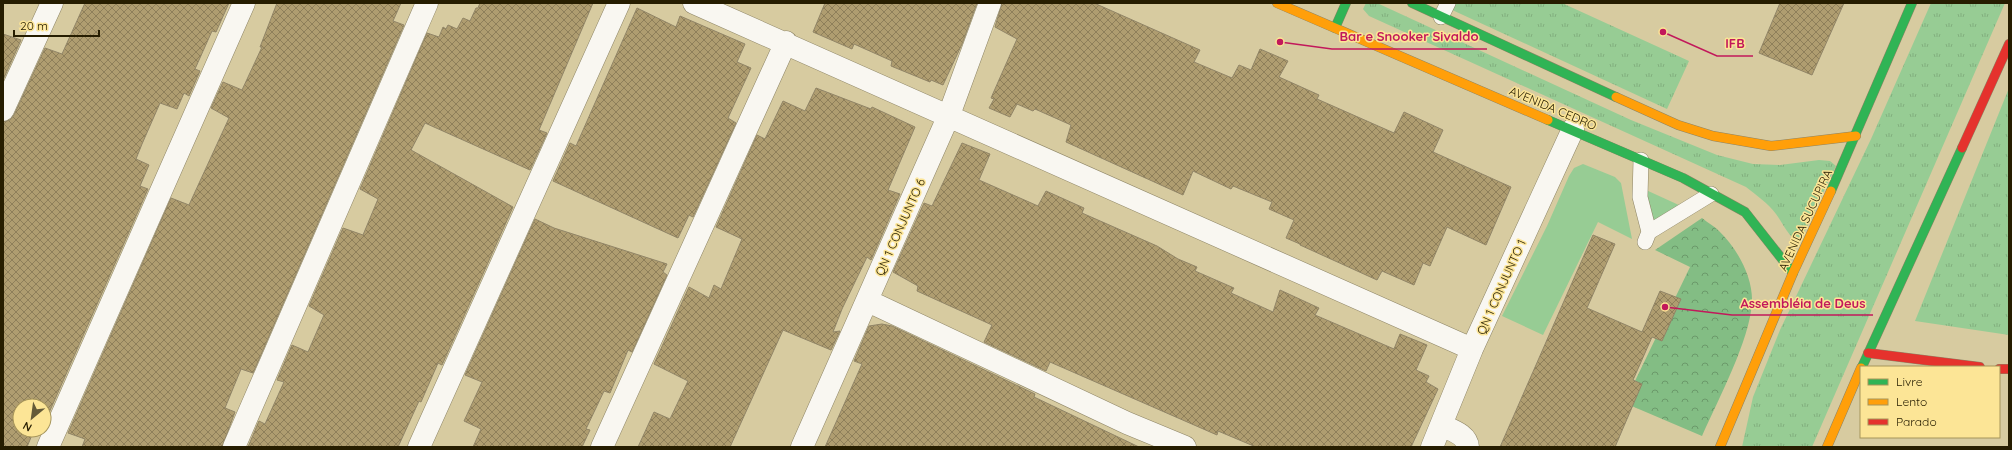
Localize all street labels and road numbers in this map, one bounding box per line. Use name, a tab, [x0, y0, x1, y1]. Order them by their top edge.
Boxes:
street label: AVENIDA CEDRO	[1507, 83, 1599, 133]
street label: AVENIDA SUCUPIRA	[1775, 167, 1835, 273]
street label: QN 1 CONJUNTO 6	[872, 176, 928, 278]
street label: QN 1 CONJUNTO 1	[1473, 237, 1529, 337]

